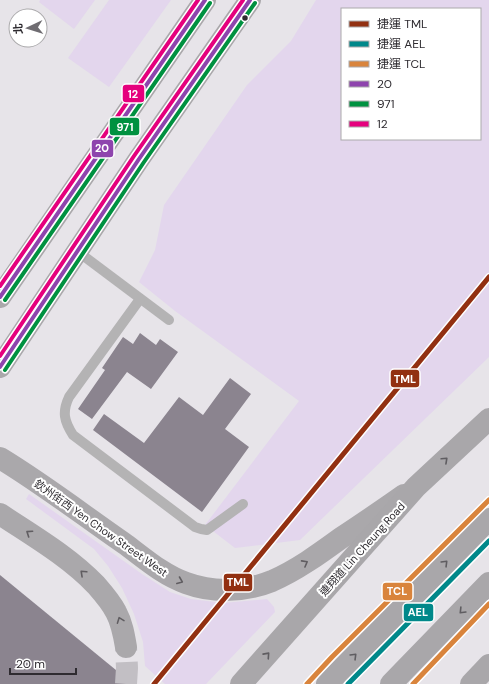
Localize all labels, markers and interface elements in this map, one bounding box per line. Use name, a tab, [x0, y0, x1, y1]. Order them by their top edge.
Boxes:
north arrow	[8, 8, 48, 48]
legend	[341, 8, 481, 140]
unlabelled marker	[240, 13, 250, 23]
text: 捷運 TML	[377, 16, 427, 32]
text: 北	[11, 23, 25, 35]
text: 捷運 AEL	[377, 36, 425, 52]
text: 捷運 TCL	[377, 56, 425, 72]
text: 20	[377, 76, 392, 92]
line badge: 12	[122, 84, 145, 103]
text: 12	[128, 87, 138, 101]
text: 971	[377, 96, 394, 112]
text: 12	[377, 116, 388, 132]
line badge: 971	[109, 117, 140, 136]
text: 971	[117, 120, 134, 134]
line badge: 20	[91, 139, 114, 158]
text: 20	[95, 141, 109, 155]
line badge: TML	[390, 369, 420, 388]
text: TML	[394, 372, 416, 386]
one-way arrow	[440, 457, 448, 465]
street label: 欽州街西 Yen Chow Street West	[32, 476, 170, 580]
street label: 連翔道 Lin Cheung Road	[316, 499, 408, 599]
one-way arrow	[26, 531, 33, 538]
one-way arrow	[441, 560, 448, 568]
one-way arrow	[301, 561, 308, 568]
one-way arrow	[80, 570, 88, 577]
line badge: TML	[223, 573, 253, 592]
text: TML	[227, 575, 249, 589]
one-way arrow	[176, 576, 184, 584]
line badge: TCL	[382, 582, 413, 601]
text: TCL	[387, 584, 407, 598]
line badge: AEL	[403, 603, 434, 622]
text: AEL	[408, 605, 428, 619]
one-way arrow	[459, 606, 467, 614]
one-way arrow	[116, 617, 124, 624]
scale bar	[10, 650, 76, 676]
one-way arrow	[262, 652, 270, 660]
one-way arrow	[349, 653, 357, 661]
text: 20 m	[16, 656, 45, 672]

